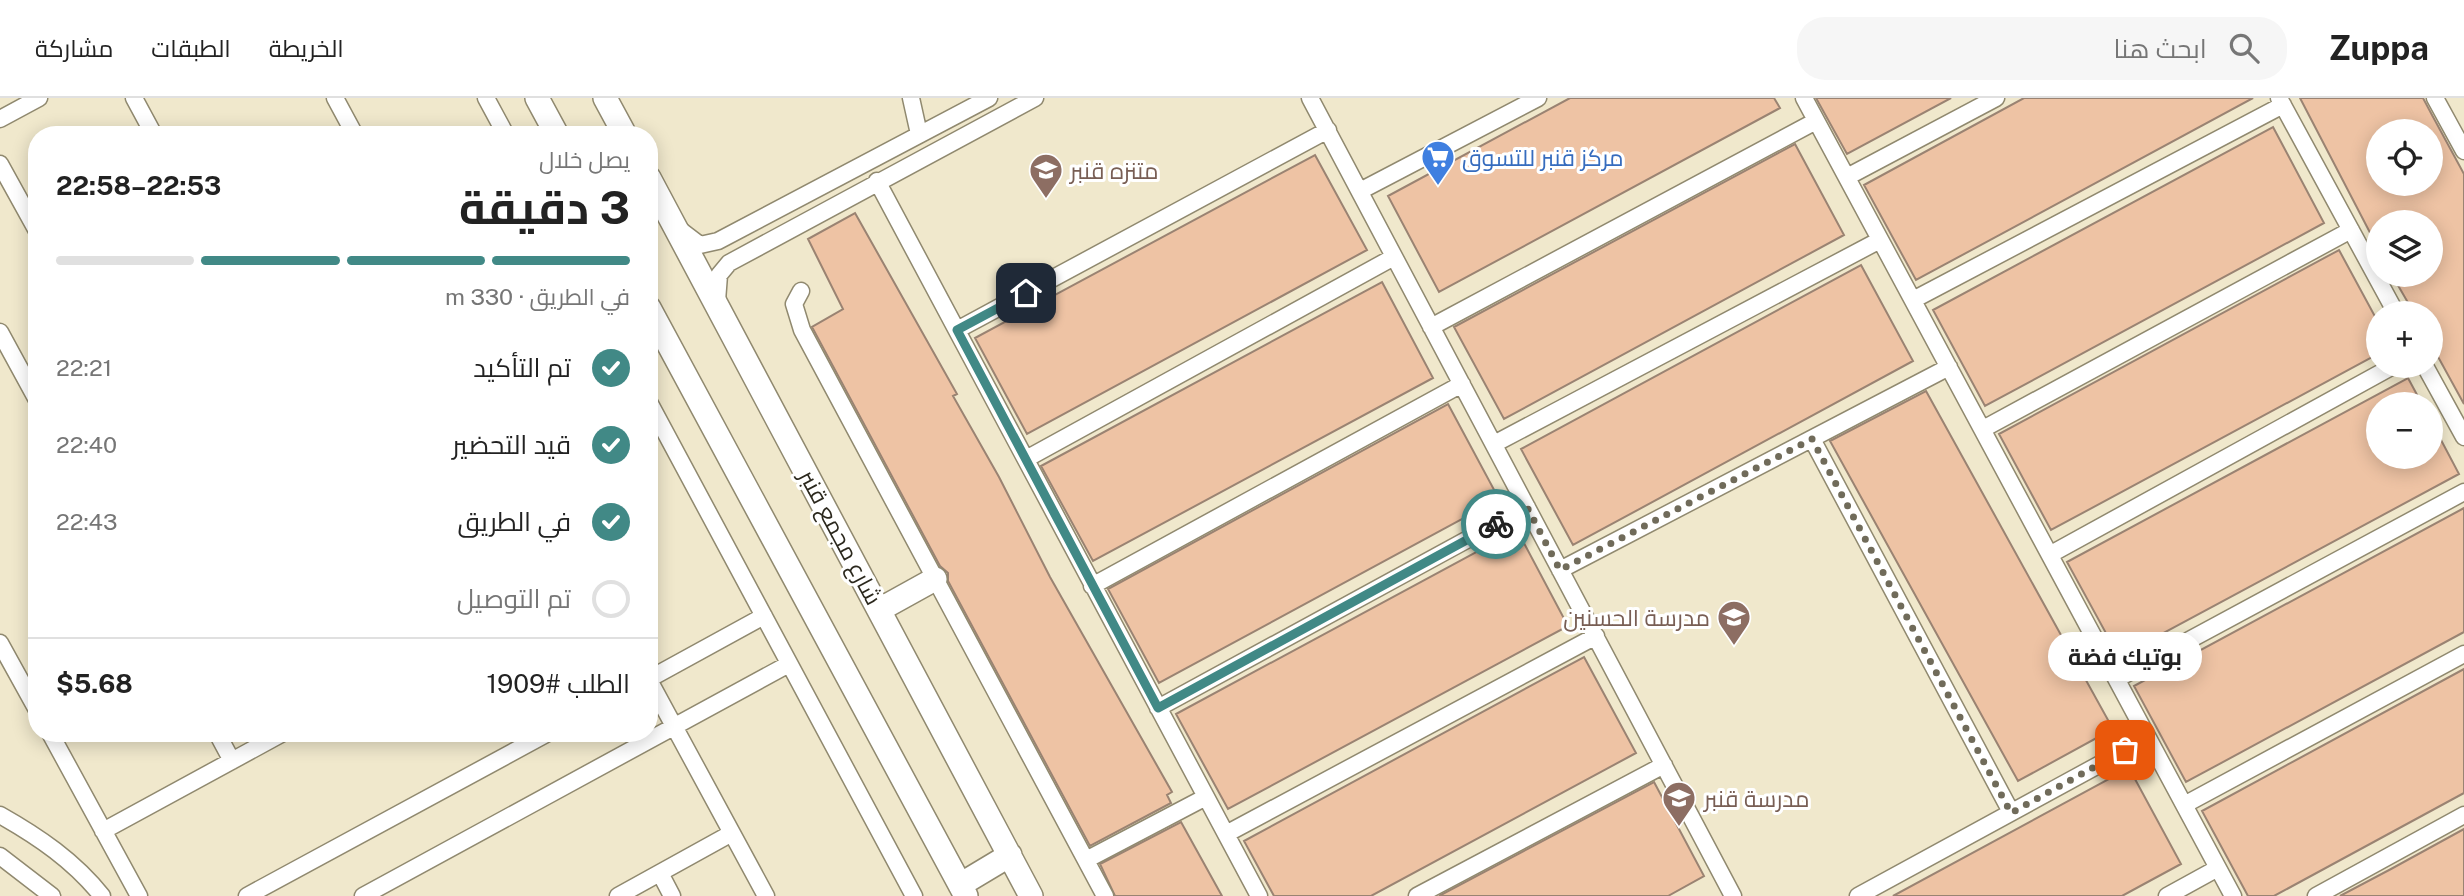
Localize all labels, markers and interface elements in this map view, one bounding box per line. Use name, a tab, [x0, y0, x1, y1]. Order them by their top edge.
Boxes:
search box	[1797, 17, 2287, 80]
icon: search	[2225, 29, 2263, 67]
text: Zuppa	[2329, 29, 2429, 67]
text: ابحث هنا	[2114, 33, 2207, 64]
text: مشاركة	[35, 34, 113, 62]
text: الطبقات	[151, 34, 231, 62]
text: الخريطة	[269, 34, 344, 62]
map controls	[2366, 119, 2443, 469]
button: locate	[2366, 119, 2443, 196]
supermarket icon: مركز قنبر للتسوق	[1419, 138, 1457, 187]
place label: مركز قنبر للتسوق	[1462, 144, 1624, 172]
text: يصل خلال	[539, 146, 630, 173]
school or university icon: متنزه قنبر	[1027, 151, 1065, 200]
place label: متنزه قنبر	[1068, 157, 1159, 184]
text: 22:53–22:58	[56, 170, 221, 201]
text: 3 دقيقة	[459, 180, 630, 234]
button: layers	[2366, 210, 2443, 287]
pin	[996, 263, 1056, 323]
icon: home	[1007, 274, 1045, 312]
text: في الطريق · 330 m	[445, 283, 630, 310]
button: +	[2366, 301, 2443, 378]
icon: check	[592, 349, 630, 387]
text: تم التأكيد	[473, 352, 571, 383]
text: 22:21	[56, 354, 112, 381]
button: −	[2366, 392, 2443, 469]
icon: check	[592, 426, 630, 464]
text: قيد التحضير	[452, 429, 571, 460]
text: 22:40	[56, 431, 117, 458]
street label: شارع مجمع قنبر	[791, 463, 888, 610]
courier	[1461, 489, 1531, 559]
icon: check	[592, 503, 630, 541]
icon: bike	[1477, 505, 1515, 543]
text: في الطريق	[457, 506, 571, 537]
text: 22:43	[56, 508, 117, 535]
text: تم التوصيل	[457, 583, 571, 614]
school or university icon: مدرسة الحسنين	[1715, 598, 1753, 647]
place label: مدرسة الحسنين	[1563, 604, 1710, 632]
callout: بوتيك فضة	[2048, 631, 2202, 680]
text: بوتيك فضة	[2068, 643, 2182, 670]
text: $5.68	[56, 668, 133, 699]
text: الطلب #1909	[487, 668, 630, 699]
pin	[2095, 720, 2155, 780]
icon: bag	[2106, 731, 2144, 769]
school or university icon: مدرسة قنبر	[1660, 779, 1698, 828]
place label: مدرسة قنبر	[1702, 785, 1809, 812]

